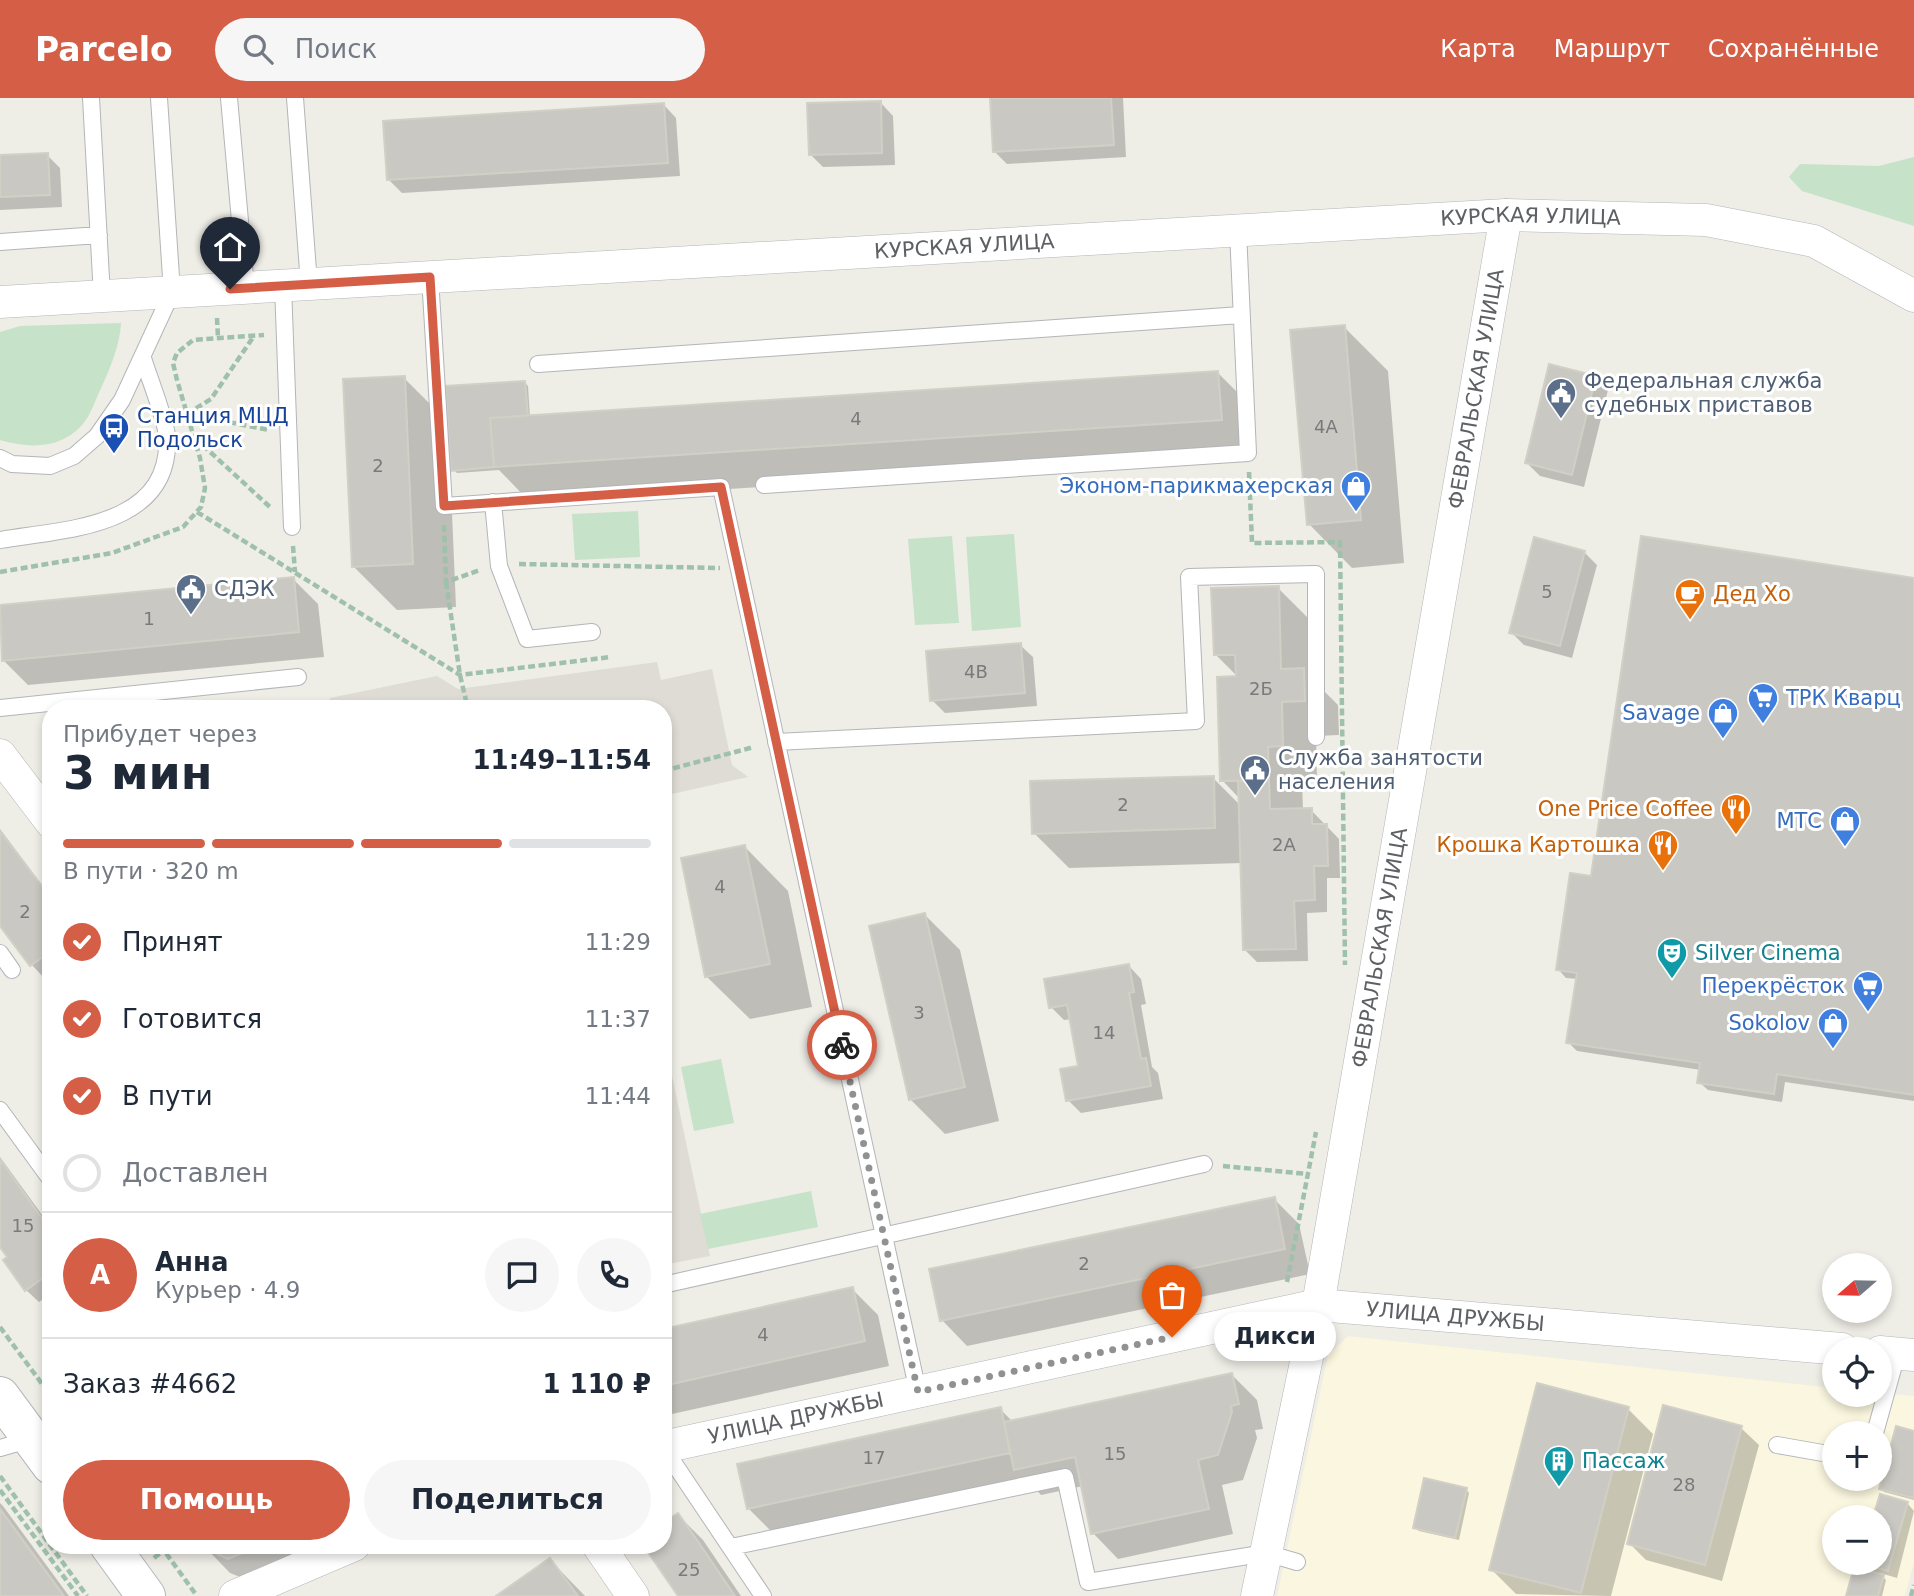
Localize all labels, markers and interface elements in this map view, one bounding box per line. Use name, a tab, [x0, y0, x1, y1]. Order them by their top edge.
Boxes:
search box	[215, 18, 705, 81]
text: Parcelo	[35, 30, 173, 69]
icon: search	[239, 30, 277, 68]
text: Поиск	[295, 34, 377, 64]
text: Карта	[1440, 35, 1516, 63]
text: Маршрут	[1554, 35, 1670, 63]
text: Сохранённые	[1708, 35, 1879, 63]
street label: КУРСКАЯ УЛИЦА	[1440, 203, 1622, 231]
pin	[200, 217, 260, 289]
icon: home	[211, 228, 249, 266]
street label: КУРСКАЯ УЛИЦА	[874, 229, 1056, 263]
street label: ФЕВРАЛЬСКАЯ УЛИЦА	[1444, 266, 1509, 511]
place label: Федеральная служба судебных приставов	[1584, 369, 1822, 417]
public building icon: Федеральная служба судебных приставов	[1544, 376, 1578, 420]
place label: Станция МЦД Подольск	[137, 404, 289, 452]
house number: 4	[850, 408, 862, 429]
bus stop icon: Станция МЦД Подольск	[97, 411, 131, 455]
house number: 4А	[1314, 416, 1339, 437]
house number: 2	[372, 455, 384, 476]
shop icon: Эконом-парикмахерская	[1339, 469, 1373, 513]
place label: Эконом-парикмахерская	[1059, 474, 1333, 498]
public building icon: СДЭК	[174, 572, 208, 616]
place label: СДЭК	[214, 577, 275, 601]
cafe icon: Дед Хо	[1673, 577, 1707, 621]
house number: 5	[1541, 581, 1553, 602]
place label: Дед Хо	[1713, 582, 1791, 606]
house number: 1	[143, 608, 155, 629]
house number: 4В	[964, 661, 988, 682]
house number: 2Б	[1249, 678, 1273, 699]
supermarket icon: ТРК Кварц	[1746, 681, 1780, 725]
place label: ТРК Кварц	[1785, 686, 1901, 710]
shop icon: Savage	[1706, 696, 1740, 740]
place label: Savage	[1622, 701, 1700, 725]
text: Прибудет через	[63, 721, 257, 747]
text: 11:49–11:54	[472, 745, 651, 775]
text: 3 мин	[63, 746, 213, 800]
place label: Служба занятости населения	[1278, 746, 1483, 794]
public building icon: Служба занятости населения	[1238, 753, 1272, 797]
restaurant icon: One Price Coffee	[1719, 792, 1753, 836]
house number: 2	[1117, 794, 1129, 815]
place label: One Price Coffee	[1538, 797, 1713, 821]
shop icon: МТС	[1828, 804, 1862, 848]
place label: МТС	[1776, 809, 1822, 833]
street label: ФЕВРАЛЬСКАЯ УЛИЦА	[1347, 825, 1412, 1070]
restaurant icon: Крошка Картошка	[1646, 828, 1680, 872]
place label: Крошка Картошка	[1437, 833, 1640, 857]
house number: 2А	[1272, 834, 1297, 855]
text: В пути · 320 m	[63, 858, 239, 884]
house number: 4	[714, 876, 726, 897]
house number: 2	[19, 901, 31, 922]
icon: check	[63, 923, 101, 961]
text: Принят	[122, 927, 223, 957]
text: 11:29	[585, 929, 651, 955]
theatre icon: Silver Cinema	[1655, 936, 1689, 980]
place label: Silver Cinema	[1695, 941, 1841, 965]
supermarket icon: Перекрёсток	[1851, 969, 1885, 1013]
place label: Перекрёсток	[1702, 974, 1845, 998]
icon: check	[63, 1000, 101, 1038]
house number: 3	[913, 1002, 925, 1023]
text: Готовится	[122, 1004, 262, 1034]
text: 11:37	[585, 1006, 651, 1032]
shop icon: Sokolov	[1816, 1006, 1850, 1050]
courier	[807, 1010, 877, 1080]
place label: Sokolov	[1728, 1011, 1810, 1035]
house number: 14	[1093, 1022, 1115, 1043]
icon: bike	[823, 1026, 861, 1064]
icon: check	[63, 1077, 101, 1115]
text: В пути	[122, 1081, 213, 1111]
text: 11:44	[585, 1083, 651, 1109]
text: Доставлен	[122, 1158, 269, 1188]
house number: 15	[12, 1215, 34, 1236]
button: chat	[485, 1238, 559, 1312]
button: phone	[577, 1238, 651, 1312]
text: Анна	[155, 1247, 229, 1277]
house number: 2	[1078, 1253, 1090, 1274]
north arrow	[1822, 1253, 1892, 1323]
map controls	[1822, 1253, 1892, 1575]
text: А	[90, 1260, 110, 1290]
pin	[1142, 1265, 1202, 1337]
icon: bag	[1153, 1276, 1191, 1314]
text: Курьер · 4.9	[155, 1277, 300, 1303]
street label: УЛИЦА ДРУЖБЫ	[1365, 1297, 1546, 1336]
callout: Дикси	[1214, 1312, 1336, 1362]
text: Дикси	[1234, 1323, 1316, 1349]
house number: 4	[757, 1324, 769, 1345]
button: locate	[1822, 1337, 1892, 1407]
text: Заказ #4662	[63, 1369, 237, 1399]
text: 1 110 ₽	[542, 1369, 651, 1399]
street label: УЛИЦА ДРУЖБЫ	[706, 1387, 886, 1449]
button: +	[1822, 1421, 1892, 1491]
house number: 15	[1104, 1443, 1126, 1464]
building icon: Пассаж	[1542, 1444, 1576, 1488]
house number: 17	[863, 1447, 885, 1468]
place label: Пассаж	[1582, 1449, 1666, 1473]
button: Помощь	[63, 1460, 350, 1540]
button: Поделиться	[364, 1460, 651, 1540]
house number: 28	[1673, 1474, 1695, 1495]
button: −	[1822, 1505, 1892, 1575]
house number: 25	[678, 1559, 700, 1580]

